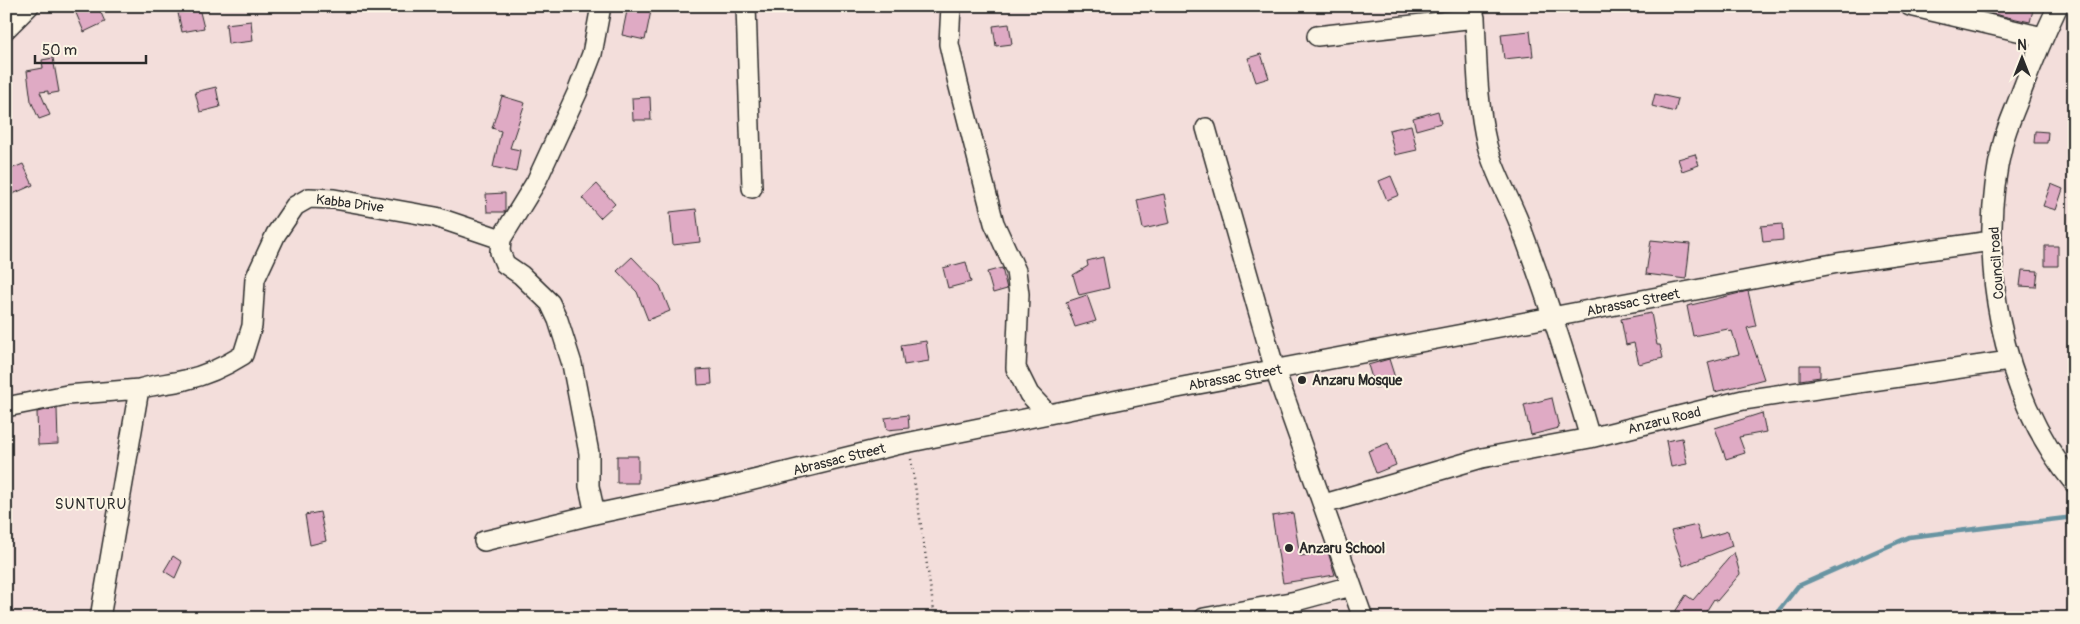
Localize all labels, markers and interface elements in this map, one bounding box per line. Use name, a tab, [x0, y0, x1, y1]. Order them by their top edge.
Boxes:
scale bar	[35, 32, 146, 64]
north arrow	[1998, 32, 2048, 82]
text: N	[2017, 37, 2027, 54]
text: 50 m	[42, 41, 77, 60]
street label: Kabba Drive	[315, 191, 385, 216]
street label: Council road	[1985, 226, 2008, 300]
street label: Abrassac Street	[1585, 285, 1681, 320]
street label: Abrassac Street	[1187, 361, 1283, 394]
place label: Anzaru Mosque	[1312, 372, 1403, 389]
marker: Anzaru Mosque	[1296, 374, 1308, 386]
street label: Anzaru Road	[1626, 403, 1703, 438]
street label: Abrassac Street	[791, 440, 887, 479]
district label: SUNTURU	[55, 495, 127, 514]
place label: Anzaru School	[1299, 540, 1385, 557]
marker: Anzaru School	[1283, 542, 1295, 554]

